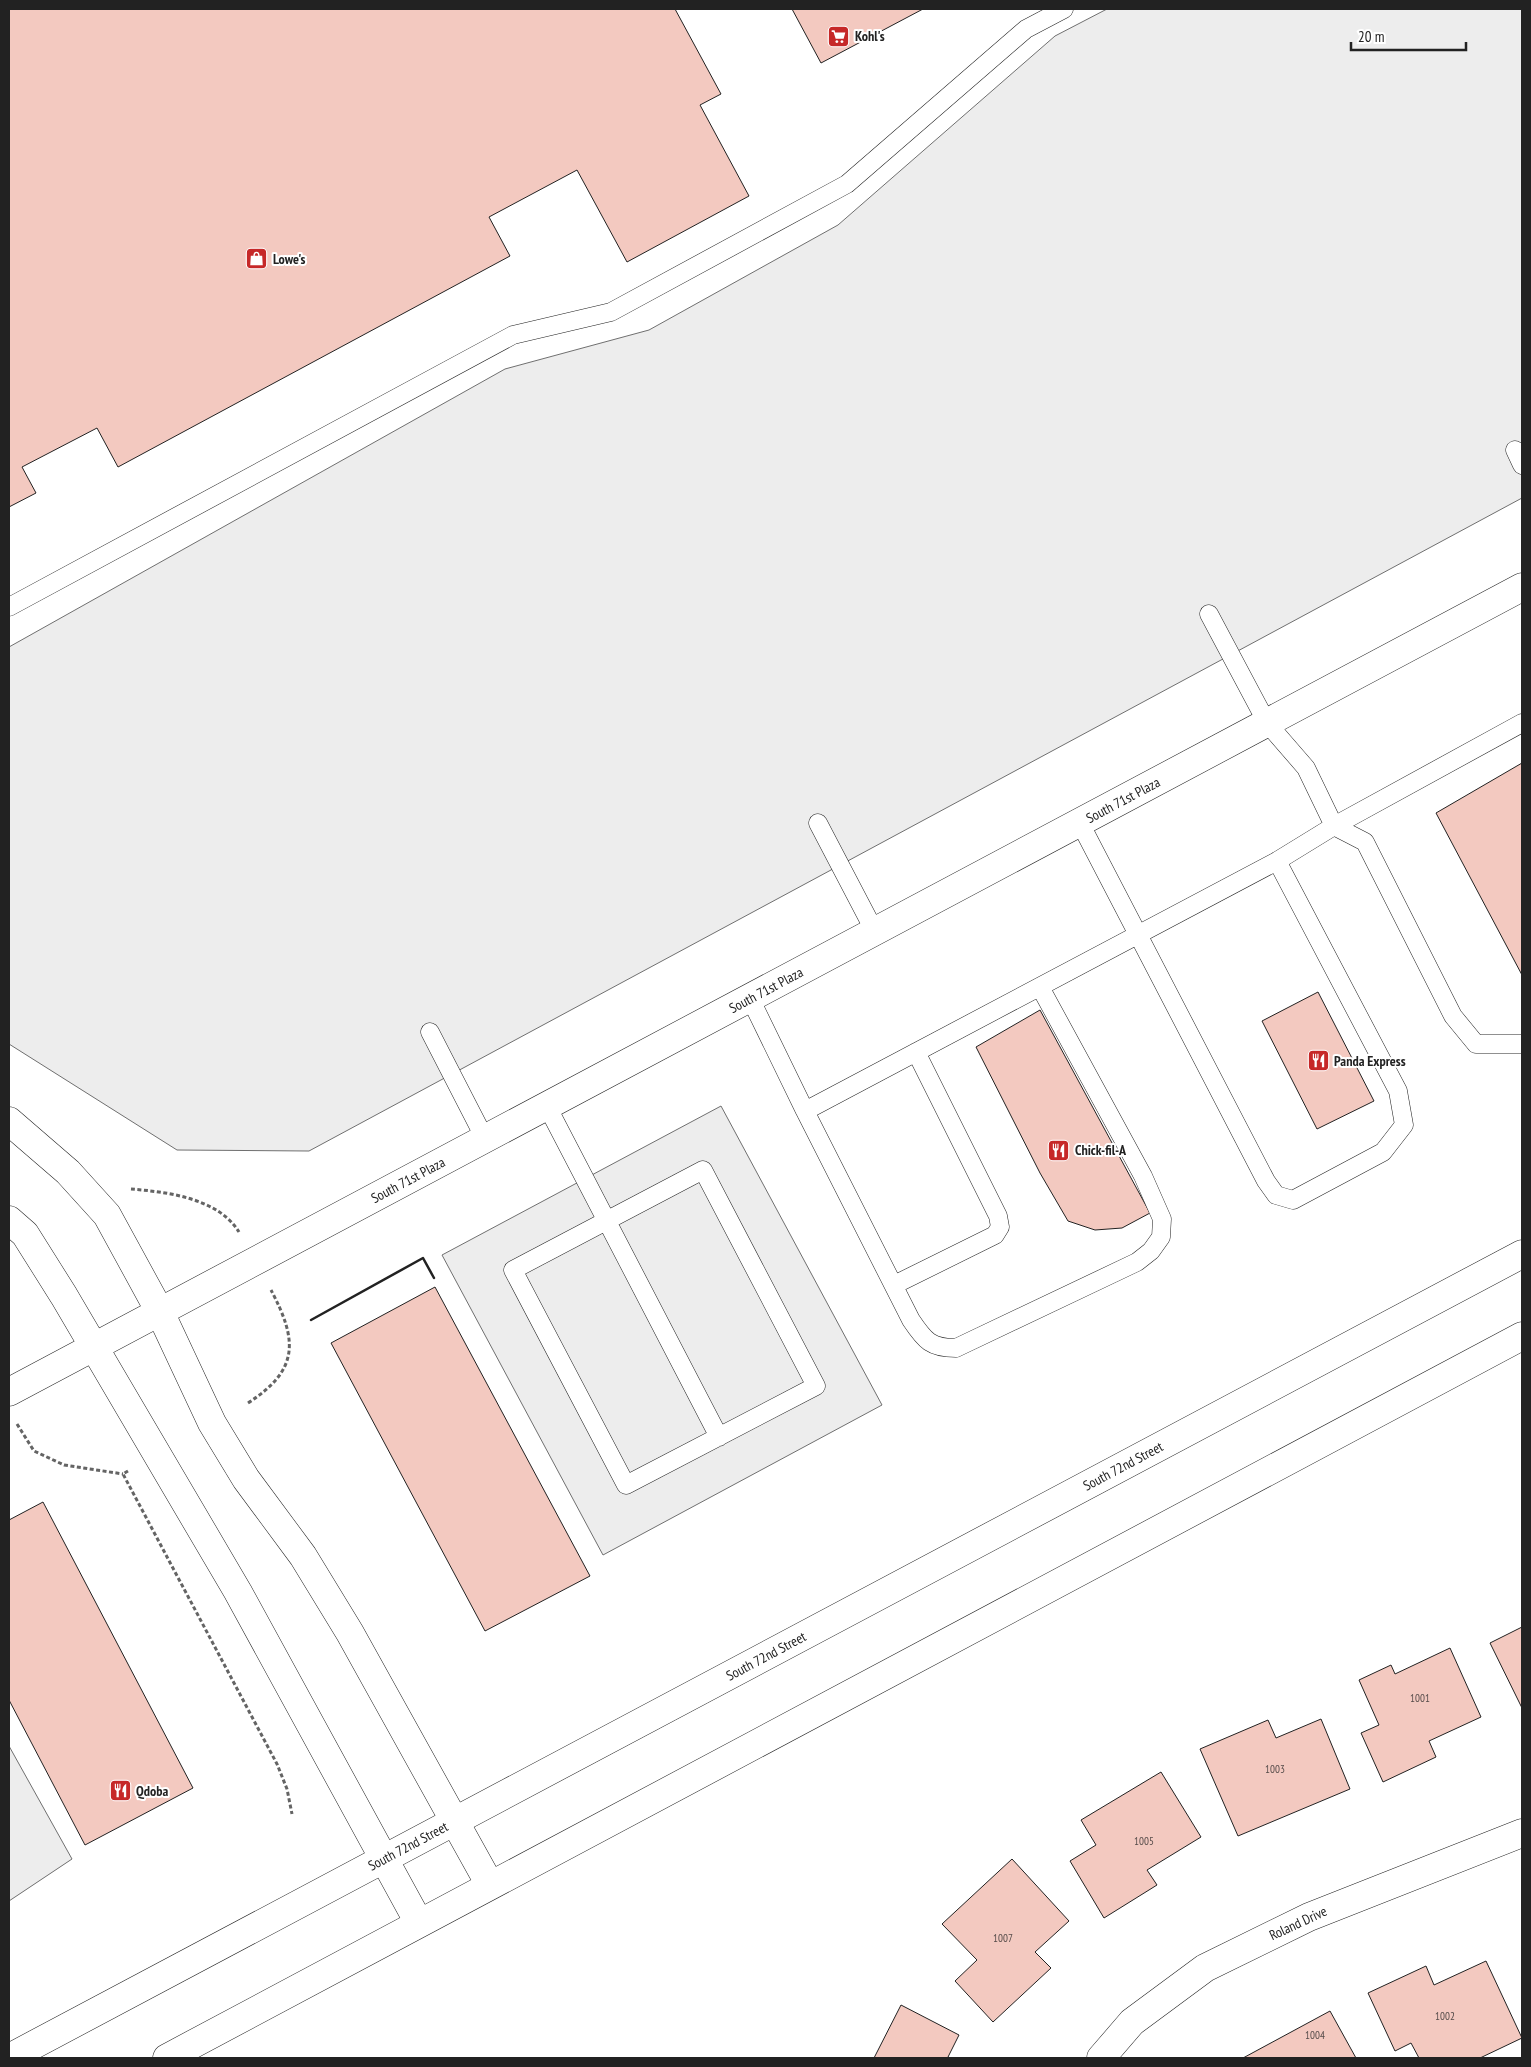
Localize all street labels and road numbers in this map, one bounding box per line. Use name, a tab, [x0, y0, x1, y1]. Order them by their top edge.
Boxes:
street label: South 71st Plaza	[1083, 773, 1163, 827]
street label: South 71st Plaza	[726, 963, 806, 1017]
street label: South 71st Plaza	[368, 1153, 448, 1207]
street label: South 72nd Street	[1080, 1437, 1166, 1495]
street label: South 72nd Street	[723, 1627, 809, 1685]
street label: South 72nd Street	[365, 1817, 451, 1875]
street label: Roland Drive	[1266, 1902, 1330, 1944]

